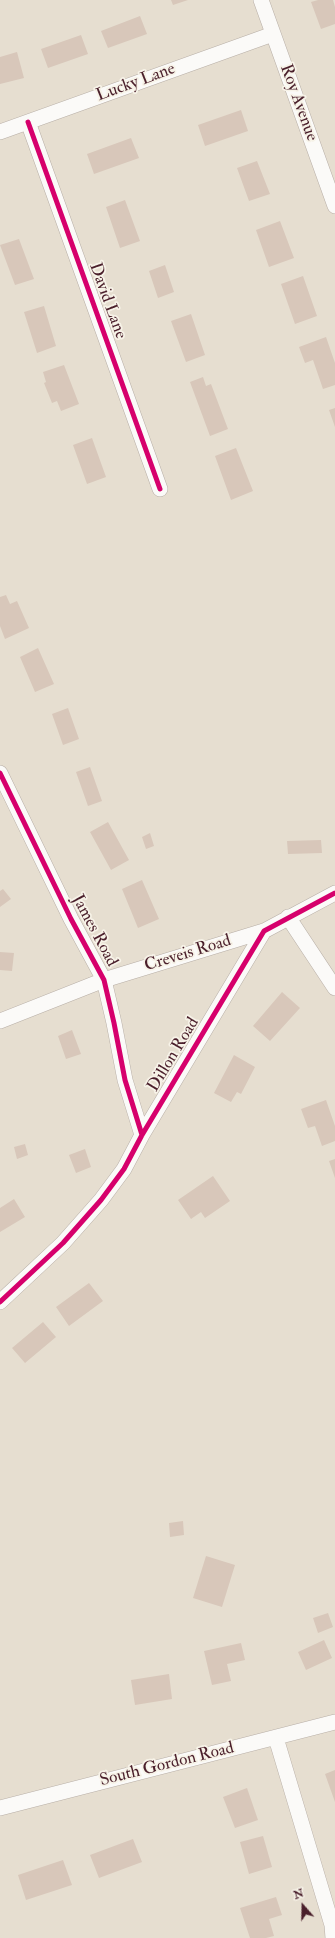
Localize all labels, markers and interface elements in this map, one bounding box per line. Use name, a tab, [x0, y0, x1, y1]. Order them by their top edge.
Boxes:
street label: Lucky Lane	[94, 59, 178, 107]
street label: Roy Avenue	[275, 62, 321, 144]
street label: David Lane	[84, 260, 130, 342]
street label: James Road	[67, 891, 121, 971]
street label: Creveis Road	[142, 931, 234, 977]
street label: Dillon Road	[144, 1014, 204, 1096]
street label: South Gordon Road	[98, 1738, 236, 1792]
north arrow	[283, 1886, 323, 1926]
text: N	[292, 1886, 306, 1902]

